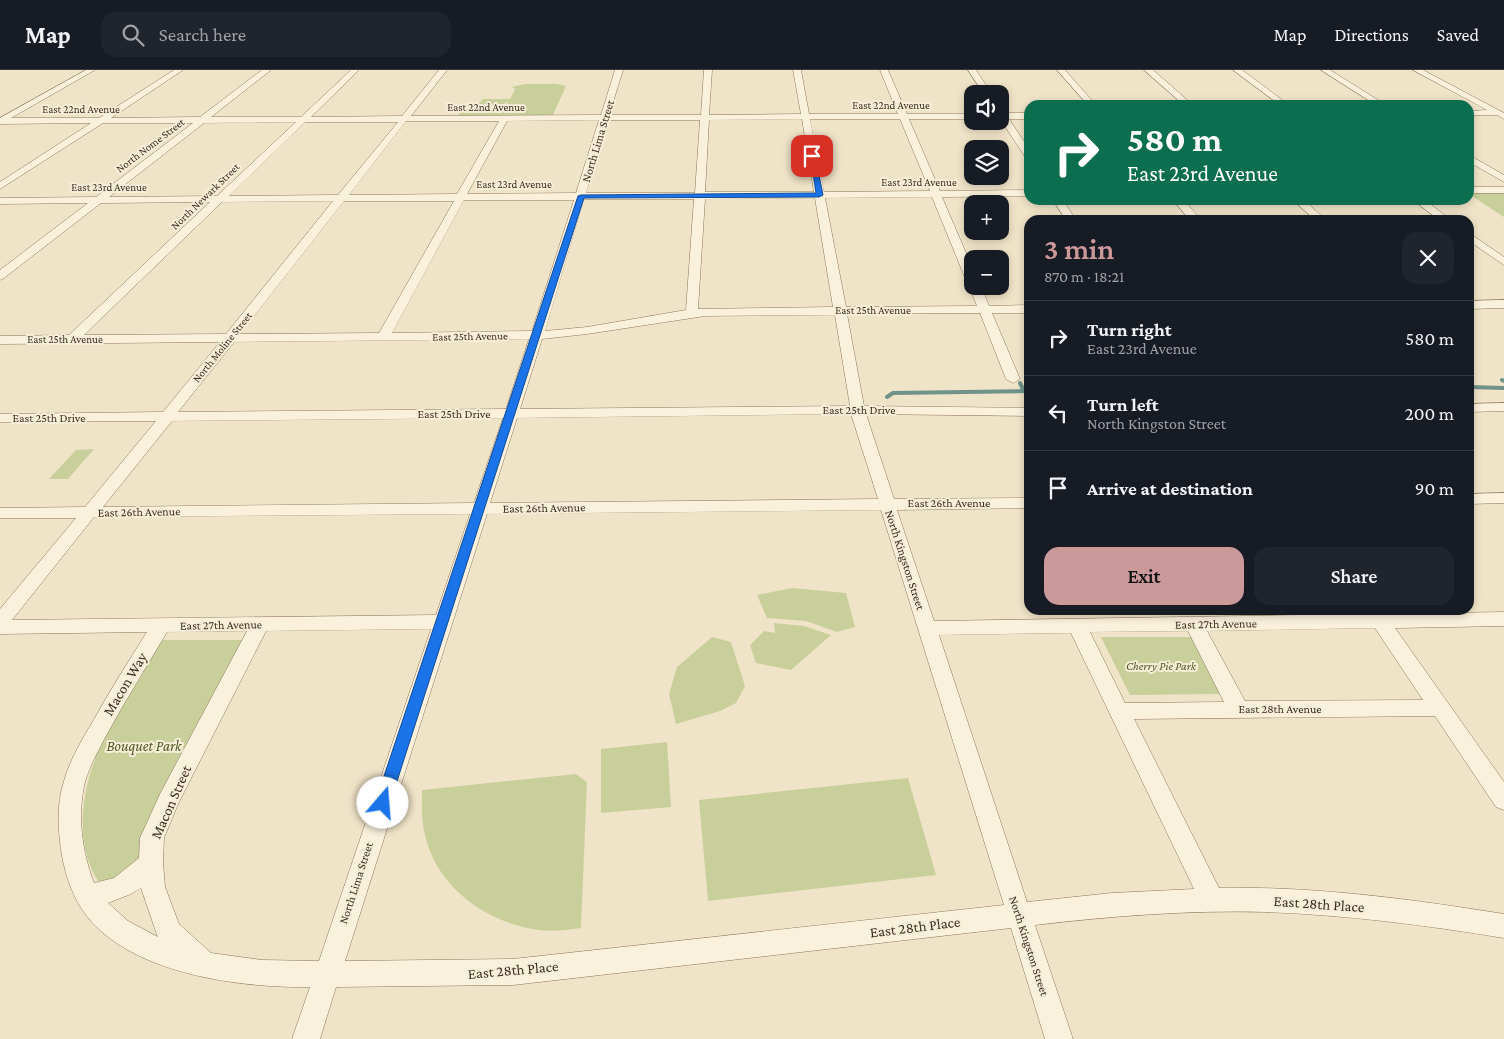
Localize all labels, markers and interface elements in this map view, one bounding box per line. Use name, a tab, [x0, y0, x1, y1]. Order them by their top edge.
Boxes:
search box	[101, 12, 451, 57]
text: Map	[25, 21, 71, 48]
icon: search	[119, 21, 147, 49]
text: Search here	[159, 24, 246, 45]
text: Map	[1274, 25, 1306, 45]
text: Directions	[1334, 25, 1409, 45]
text: Saved	[1437, 25, 1479, 45]
map controls	[964, 85, 1009, 295]
button: sound	[964, 85, 1009, 130]
street label: North Lima Street	[579, 97, 617, 184]
street label: East 22nd Avenue	[852, 99, 930, 111]
street label: East 22nd Avenue	[447, 101, 525, 113]
street label: East 22nd Avenue	[42, 103, 120, 115]
street label: North Nome Street	[114, 115, 187, 175]
icon: right	[1044, 120, 1109, 185]
text: 580 m	[1127, 120, 1222, 159]
pin	[791, 135, 833, 177]
button: layers	[964, 140, 1009, 185]
icon: arrive	[798, 142, 826, 170]
street label: North Newark Street	[168, 160, 242, 232]
text: East 23rd Avenue	[1127, 161, 1278, 186]
street label: East 23rd Avenue	[881, 176, 957, 188]
street label: East 23rd Avenue	[476, 178, 552, 190]
street label: East 23rd Avenue	[71, 181, 147, 193]
button: +	[964, 195, 1009, 240]
text: 3 min	[1044, 232, 1114, 265]
button: close	[1402, 232, 1454, 284]
button: −	[964, 250, 1009, 295]
text: 870 m · 18:21	[1044, 268, 1124, 285]
street label: East 25th Avenue	[835, 304, 911, 316]
street label: North Moline Street	[190, 309, 254, 385]
text: Turn right	[1087, 319, 1172, 340]
icon: right	[1044, 324, 1072, 352]
text: 580 m	[1405, 328, 1454, 349]
street label: East 25th Avenue	[432, 329, 508, 343]
street label: East 25th Avenue	[27, 333, 103, 345]
text: East 23rd Avenue	[1087, 340, 1197, 357]
text: Turn left	[1087, 394, 1159, 415]
icon: left	[1044, 399, 1072, 427]
street label: East 25th Drive	[822, 403, 896, 417]
text: 200 m	[1405, 403, 1454, 424]
street label: East 25th Drive	[417, 407, 491, 421]
street label: East 25th Drive	[12, 411, 86, 425]
text: North Kingston Street	[1087, 415, 1226, 432]
icon: arrive	[1044, 474, 1072, 502]
text: Arrive at destination	[1087, 478, 1253, 499]
text: 90 m	[1415, 478, 1454, 499]
street label: East 26th Avenue	[908, 496, 990, 510]
street label: East 26th Avenue	[502, 500, 586, 516]
street label: East 26th Avenue	[97, 504, 181, 520]
street label: North Kingston Street	[882, 508, 928, 613]
button: Exit	[1044, 547, 1244, 605]
button: Share	[1254, 547, 1454, 605]
street label: East 27th Avenue	[1175, 616, 1257, 632]
street label: East 27th Avenue	[180, 617, 262, 633]
street label: Macon Way	[100, 649, 151, 719]
park label: Cherry Pie Park	[1126, 659, 1197, 673]
street label: East 28th Avenue	[1238, 702, 1322, 716]
park label: Bouquet Park	[106, 738, 183, 755]
street label: Macon Street	[148, 762, 195, 841]
position arrow	[356, 776, 408, 828]
street label: North Lima Street	[336, 839, 376, 926]
street label: East 28th Place	[1273, 893, 1365, 915]
street label: North Kingston Street	[1006, 894, 1052, 999]
street label: East 28th Place	[869, 913, 961, 940]
street label: East 28th Place	[467, 958, 559, 982]

